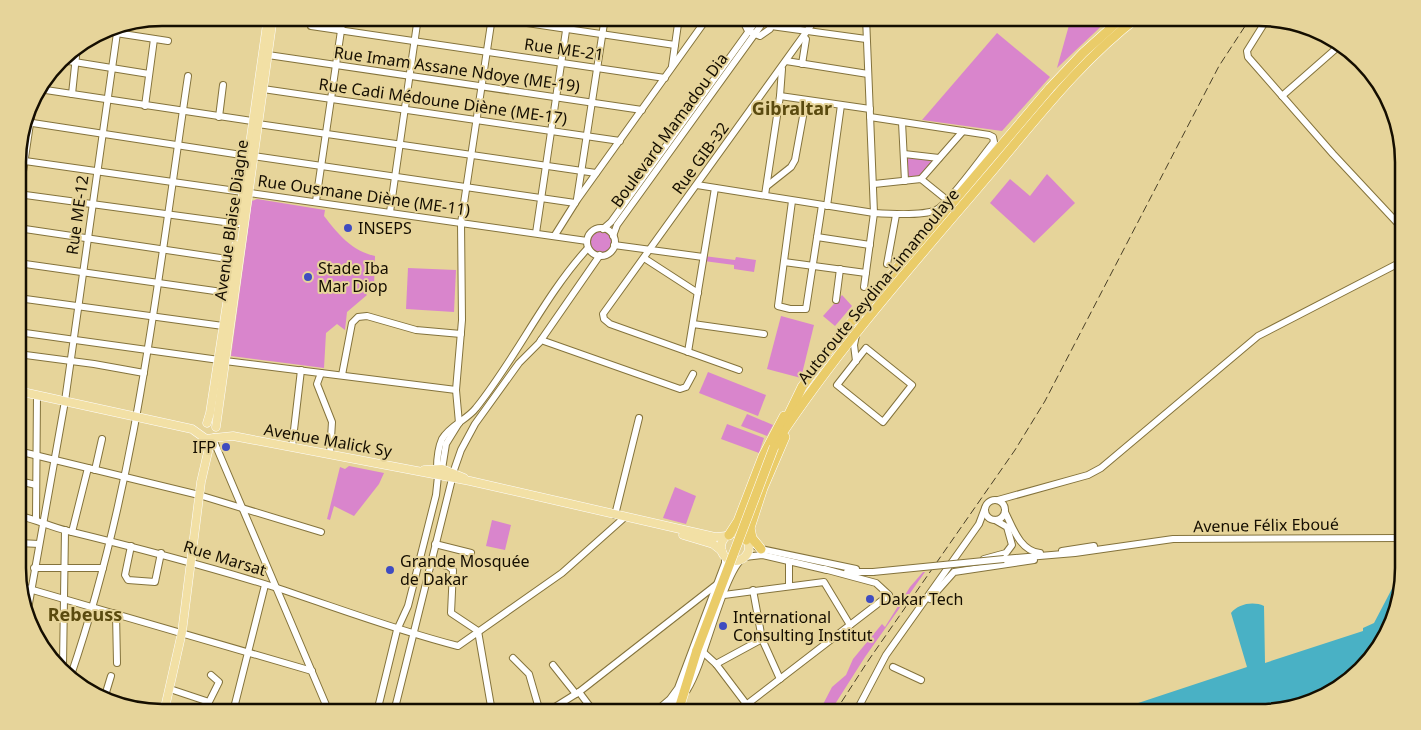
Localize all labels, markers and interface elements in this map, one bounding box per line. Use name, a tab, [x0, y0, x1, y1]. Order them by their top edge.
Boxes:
street label: Rue ME-21	[523, 33, 605, 65]
street label: Rue Imam Assane Ndoye (ME-19)	[333, 41, 582, 97]
street label: Boulevard Mamadou Dia	[605, 48, 733, 212]
street label: Rue Cadi Médoune Diène (ME-17)	[317, 73, 569, 129]
district label: Gibraltar	[752, 96, 832, 120]
street label: Rue GIB-32	[666, 118, 734, 198]
street label: Avenue Blaise Diagne	[209, 138, 253, 302]
street label: Rue Ousmane Diène (ME-11)	[256, 169, 472, 221]
street label: Rue ME-12	[61, 174, 93, 256]
street label: Autoroute Seydina-Limamoulaye	[792, 184, 964, 388]
place label: INSEPS	[358, 217, 412, 239]
marker: INSEPS	[342, 222, 354, 234]
place label: Stade Iba Mar Diop	[318, 257, 389, 297]
marker: Stade Iba Mar Diop	[302, 271, 314, 283]
street label: Avenue Malick Sy	[262, 418, 394, 462]
place label: IFP	[193, 436, 216, 458]
marker: IFP	[220, 441, 232, 453]
street label: Avenue Félix Eboué	[1193, 513, 1339, 537]
street label: Rue Marsat	[181, 535, 269, 581]
place label: Grande Mosquée de Dakar	[400, 550, 529, 590]
marker: Grande Mosquée de Dakar	[384, 564, 396, 576]
place label: Dakar Tech	[880, 588, 963, 610]
marker: Dakar Tech	[864, 593, 876, 605]
district label: Rebeuss	[48, 602, 122, 626]
place label: International Consulting Institut	[733, 606, 873, 646]
marker: International Consulting Institut	[717, 620, 729, 632]

